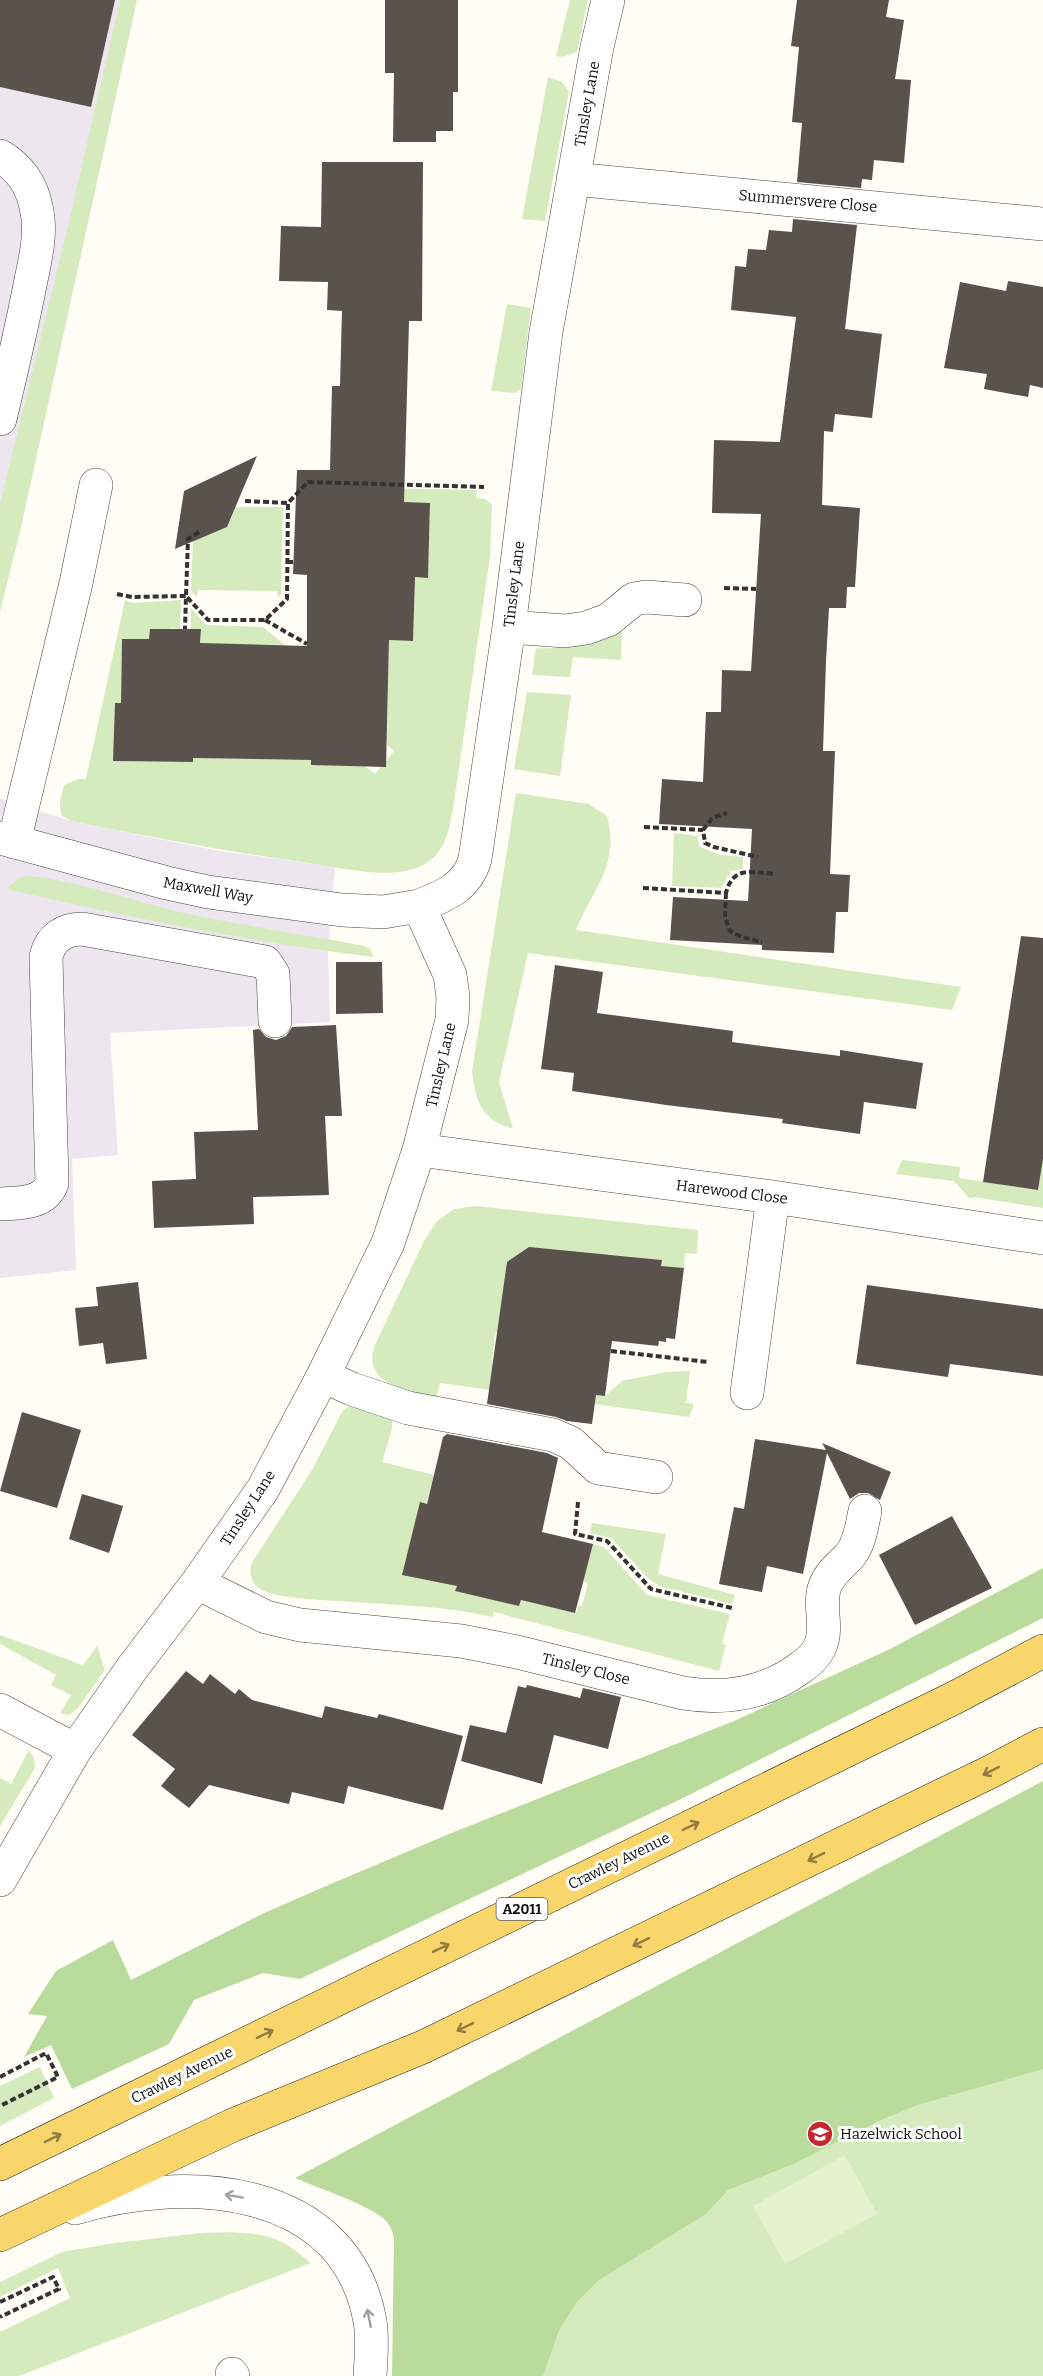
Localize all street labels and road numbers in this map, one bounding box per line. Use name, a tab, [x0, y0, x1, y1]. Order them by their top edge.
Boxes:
street label: Tinsley Lane	[571, 60, 603, 148]
street label: Summersvere Close	[738, 186, 878, 216]
street label: Tinsley Lane	[500, 540, 528, 628]
street label: Maxwell Way	[162, 873, 254, 907]
street label: Tinsley Lane	[422, 1021, 460, 1109]
street label: Harewood Close	[675, 1176, 789, 1208]
street label: Tinsley Lane	[217, 1467, 279, 1549]
street label: Tinsley Close	[540, 1649, 632, 1689]
street label: Crawley Avenue	[565, 1829, 673, 1893]
road number: A2011	[496, 1898, 548, 1920]
street label: Crawley Avenue	[128, 2043, 236, 2107]

